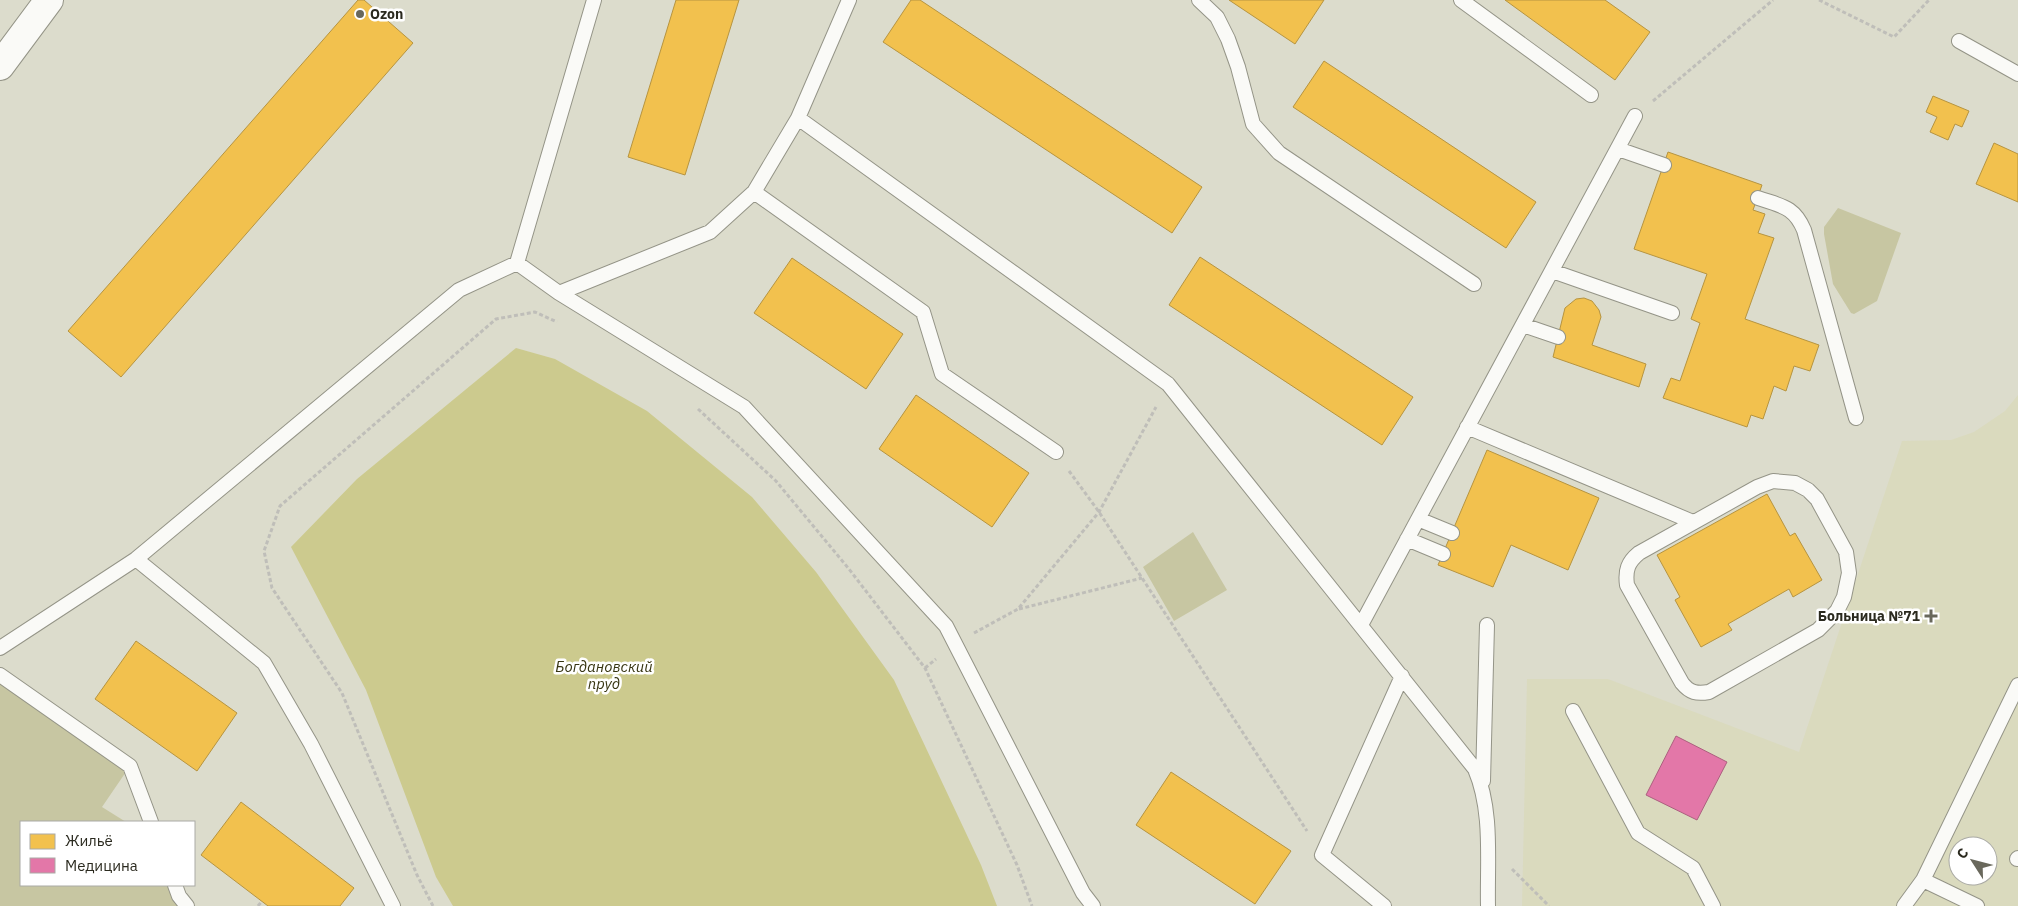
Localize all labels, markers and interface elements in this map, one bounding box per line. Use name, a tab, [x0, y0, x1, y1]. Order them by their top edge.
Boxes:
place label: Ozon	[370, 5, 403, 23]
marker: Ozon	[354, 8, 366, 20]
place label: Больница №71	[1818, 607, 1921, 625]
marker: Больница №71	[1924, 609, 1938, 623]
water label: Богдановский пруд	[555, 657, 653, 693]
legend	[20, 821, 195, 886]
text: Жильё	[65, 831, 113, 850]
north arrow	[1948, 836, 1998, 886]
text: С	[1953, 844, 1972, 862]
text: Медицина	[65, 856, 138, 875]

